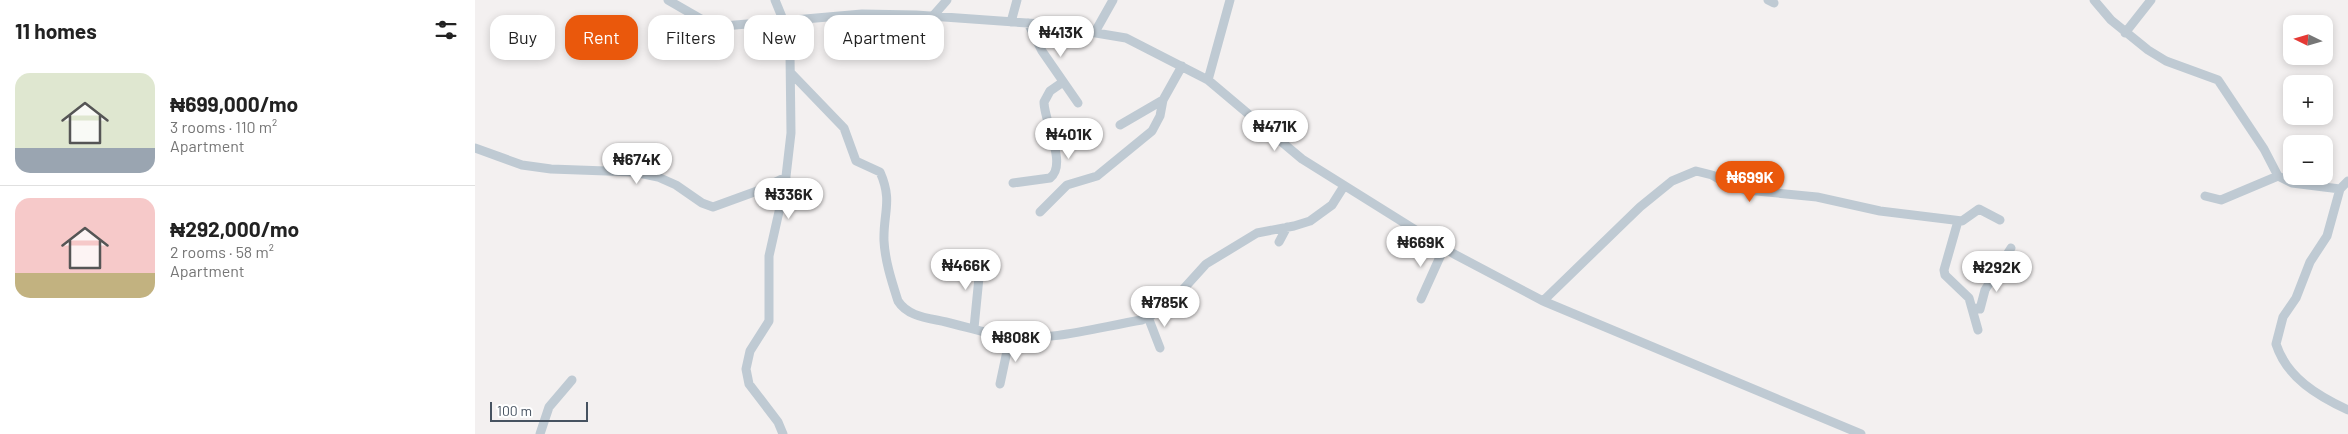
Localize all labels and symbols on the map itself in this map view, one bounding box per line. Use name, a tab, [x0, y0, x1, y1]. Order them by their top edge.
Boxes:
pin: ₦413K	[1026, 15, 1096, 58]
north arrow	[2283, 15, 2333, 65]
pin: ₦471K	[1240, 110, 1310, 152]
pin: ₦401K	[1034, 118, 1104, 160]
pin: ₦674K	[602, 142, 672, 185]
pin: ₦699K	[1715, 160, 1785, 203]
pin: ₦336K	[754, 178, 824, 220]
pin: ₦669K	[1386, 226, 1456, 268]
pin: ₦466K	[931, 248, 1001, 291]
pin: ₦292K	[1962, 250, 2032, 293]
pin: ₦785K	[1130, 286, 1200, 328]
pin: ₦808K	[981, 320, 1051, 363]
scale bar	[490, 399, 587, 422]

